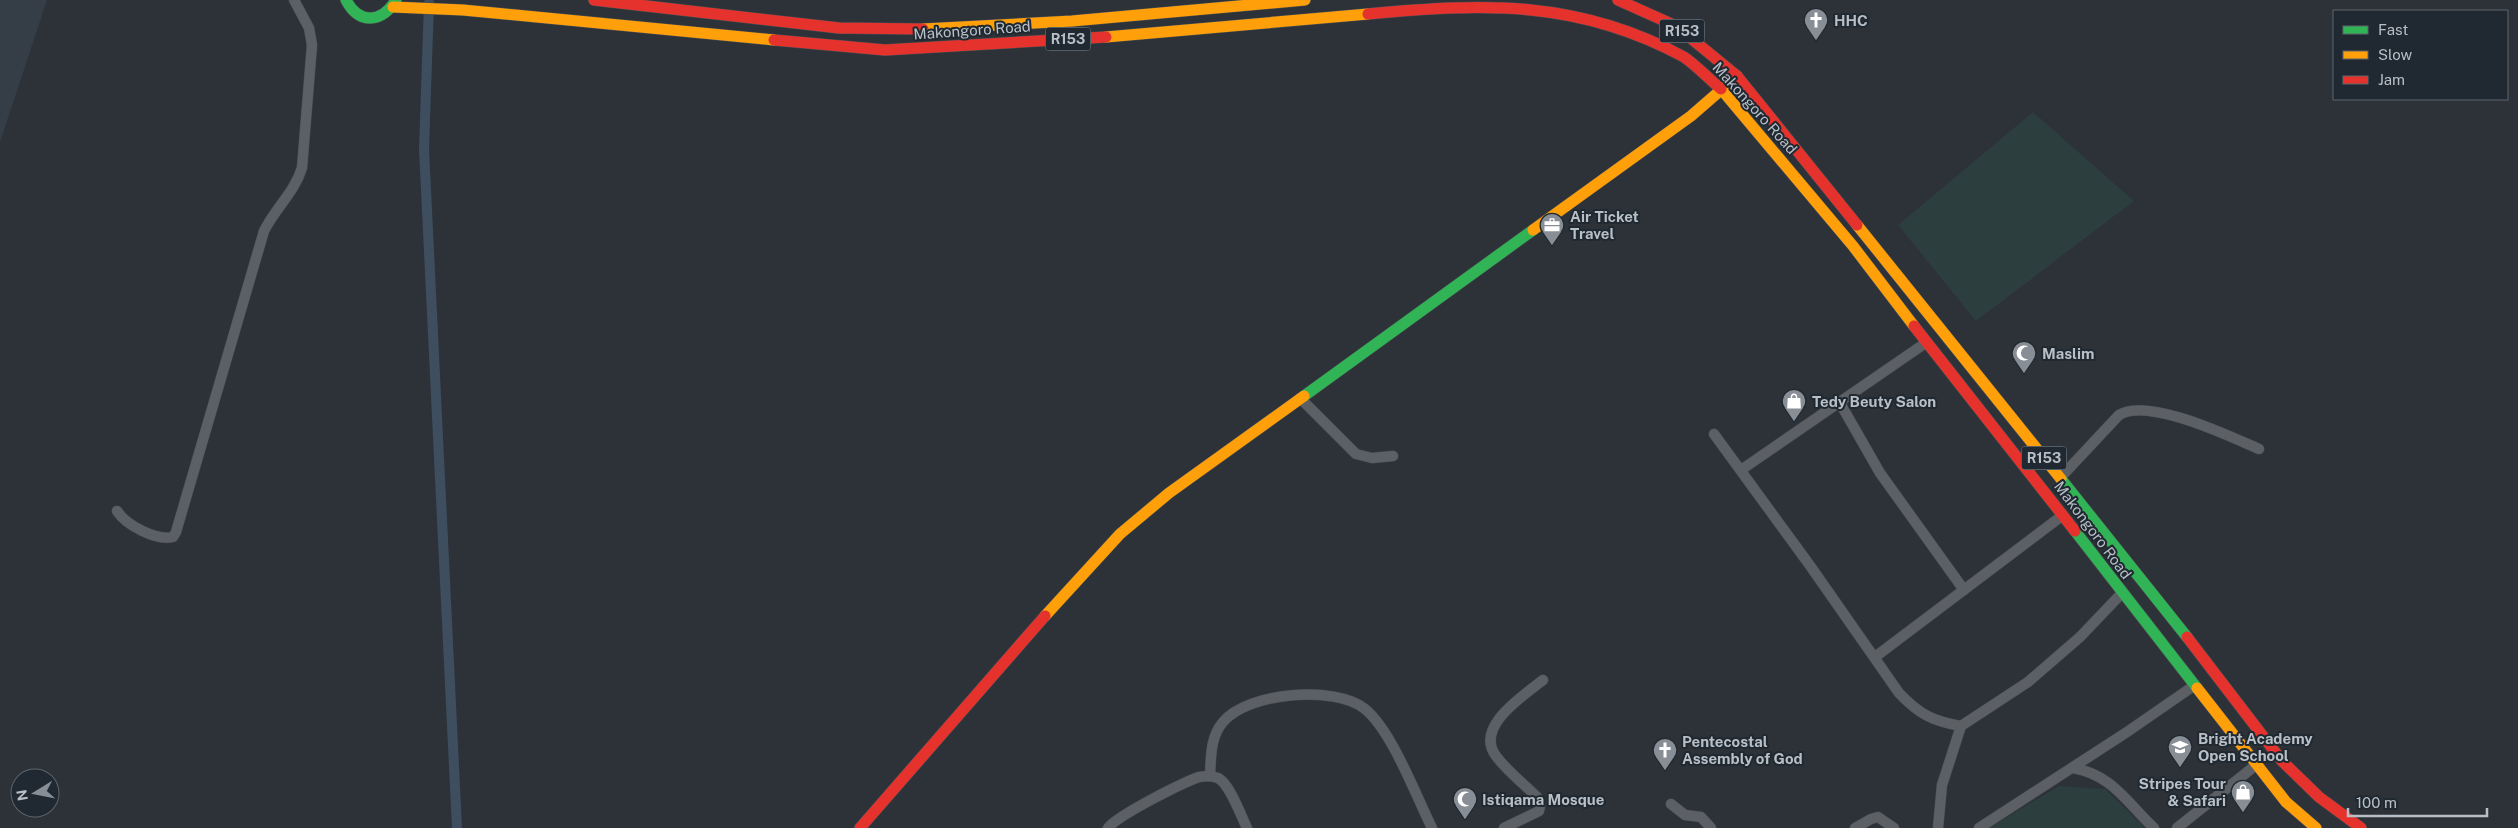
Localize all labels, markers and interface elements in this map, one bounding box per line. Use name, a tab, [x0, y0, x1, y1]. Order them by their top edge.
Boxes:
church icon: HHC	[1803, 7, 1829, 41]
legend	[2333, 10, 2508, 100]
place label: HHC	[1834, 12, 1868, 29]
street label: Makongoro Road	[913, 17, 1031, 43]
road number: R153	[1660, 20, 1704, 42]
text: Fast	[2378, 21, 2408, 38]
road number: R153	[1046, 28, 1090, 50]
text: Slow	[2378, 46, 2413, 63]
street label: Makongoro Road	[1709, 59, 1801, 157]
text: Jam	[2378, 71, 2405, 88]
place label: Air Ticket Travel	[1570, 208, 1639, 242]
office icon: Air Ticket Travel	[1539, 212, 1565, 246]
mosque icon: Maslim	[2011, 340, 2037, 374]
place label: Maslim	[2042, 345, 2094, 362]
shop icon: Tedy Beuty Salon	[1781, 388, 1807, 422]
place label: Tedy Beuty Salon	[1812, 393, 1936, 410]
road number: R153	[2022, 446, 2066, 469]
street label: Makongoro Road	[2051, 478, 2135, 582]
place label: Bright Academy Open School	[2198, 730, 2313, 764]
place label: Pentecostal Assembly of God	[1682, 733, 1803, 767]
school or university icon: Bright Academy Open School	[2167, 734, 2193, 768]
church icon: Pentecostal Assembly of God	[1652, 737, 1678, 771]
north arrow	[10, 768, 60, 818]
place label: Stripes Tour & Safari	[2139, 775, 2226, 809]
shop icon: Stripes Tour & Safari	[2230, 779, 2256, 813]
mosque icon: Istiqama Mosque	[1452, 786, 1478, 820]
scale bar	[2348, 786, 2487, 818]
text: N	[13, 788, 31, 802]
place label: Istiqama Mosque	[1482, 791, 1604, 808]
text: 100 m	[2356, 794, 2397, 811]

